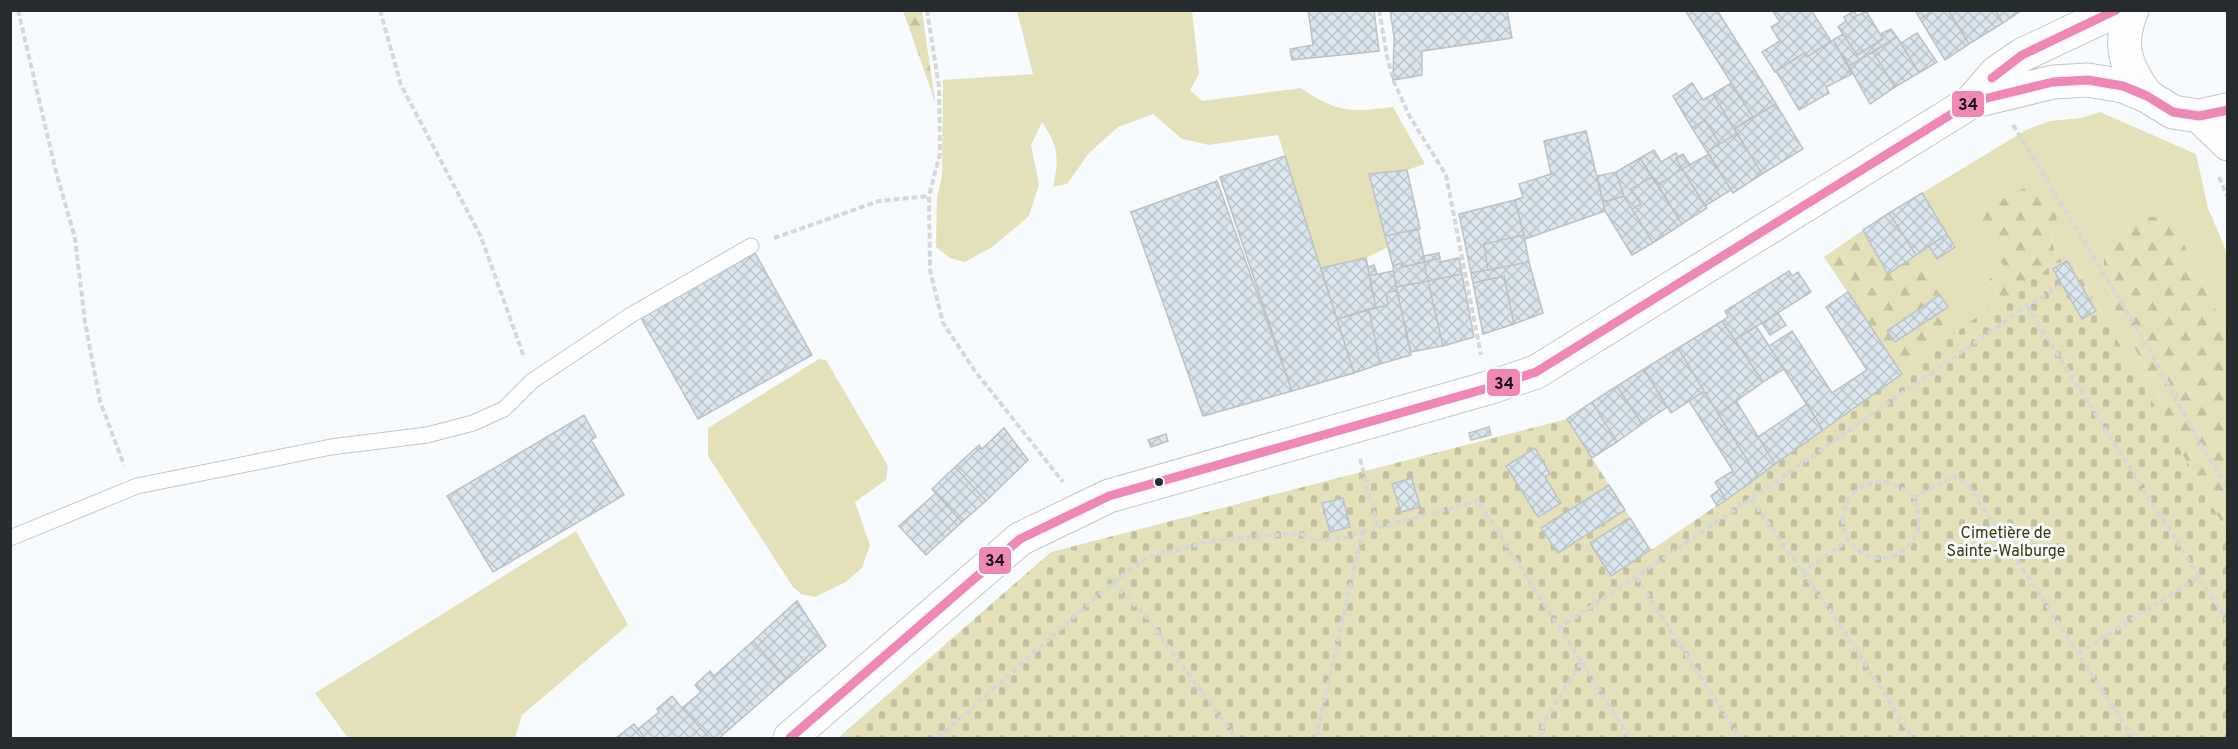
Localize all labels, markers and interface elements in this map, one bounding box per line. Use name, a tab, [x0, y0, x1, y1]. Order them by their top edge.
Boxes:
line badge: 34	[1951, 90, 1985, 118]
text: 34	[1958, 96, 1978, 116]
line badge: 34	[1486, 368, 1521, 397]
text: 34	[1494, 375, 1514, 395]
unlabelled marker	[1153, 476, 1165, 488]
park label: Cimetière de Sainte-Walburge	[1947, 524, 2065, 562]
line badge: 34	[978, 546, 1012, 575]
text: 34	[985, 552, 1005, 572]

